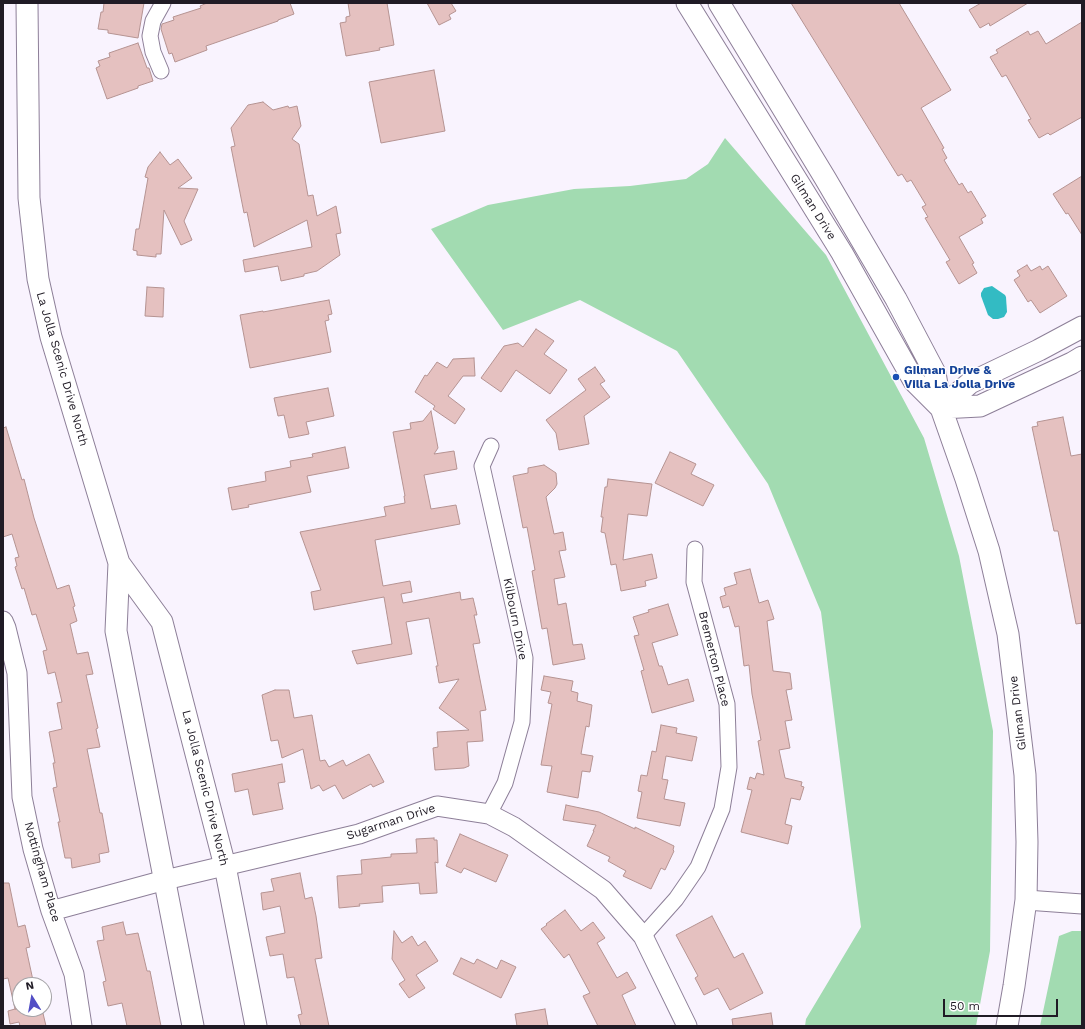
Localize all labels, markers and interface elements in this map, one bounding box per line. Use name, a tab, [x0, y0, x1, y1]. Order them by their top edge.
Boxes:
street label: Gilman Drive	[787, 171, 839, 243]
street label: La Jolla Scenic Drive North	[33, 290, 91, 448]
place label: Gilman Drive & Villa La Jolla Drive	[904, 363, 1015, 391]
marker: Gilman Drive & Villa La Jolla Drive	[891, 372, 901, 382]
street label: Kilbourn Drive	[500, 577, 530, 661]
street label: Bremerton Place	[695, 610, 733, 708]
street label: Gilman Drive	[1006, 675, 1030, 751]
street label: La Jolla Scenic Drive North	[179, 709, 231, 867]
street label: Sugarman Drive	[345, 801, 437, 843]
street label: Nottingham Place	[21, 820, 63, 924]
north arrow	[12, 977, 52, 1017]
text: N	[25, 979, 35, 993]
scale bar	[945, 991, 1060, 1017]
text: 50 m	[950, 999, 980, 1013]

